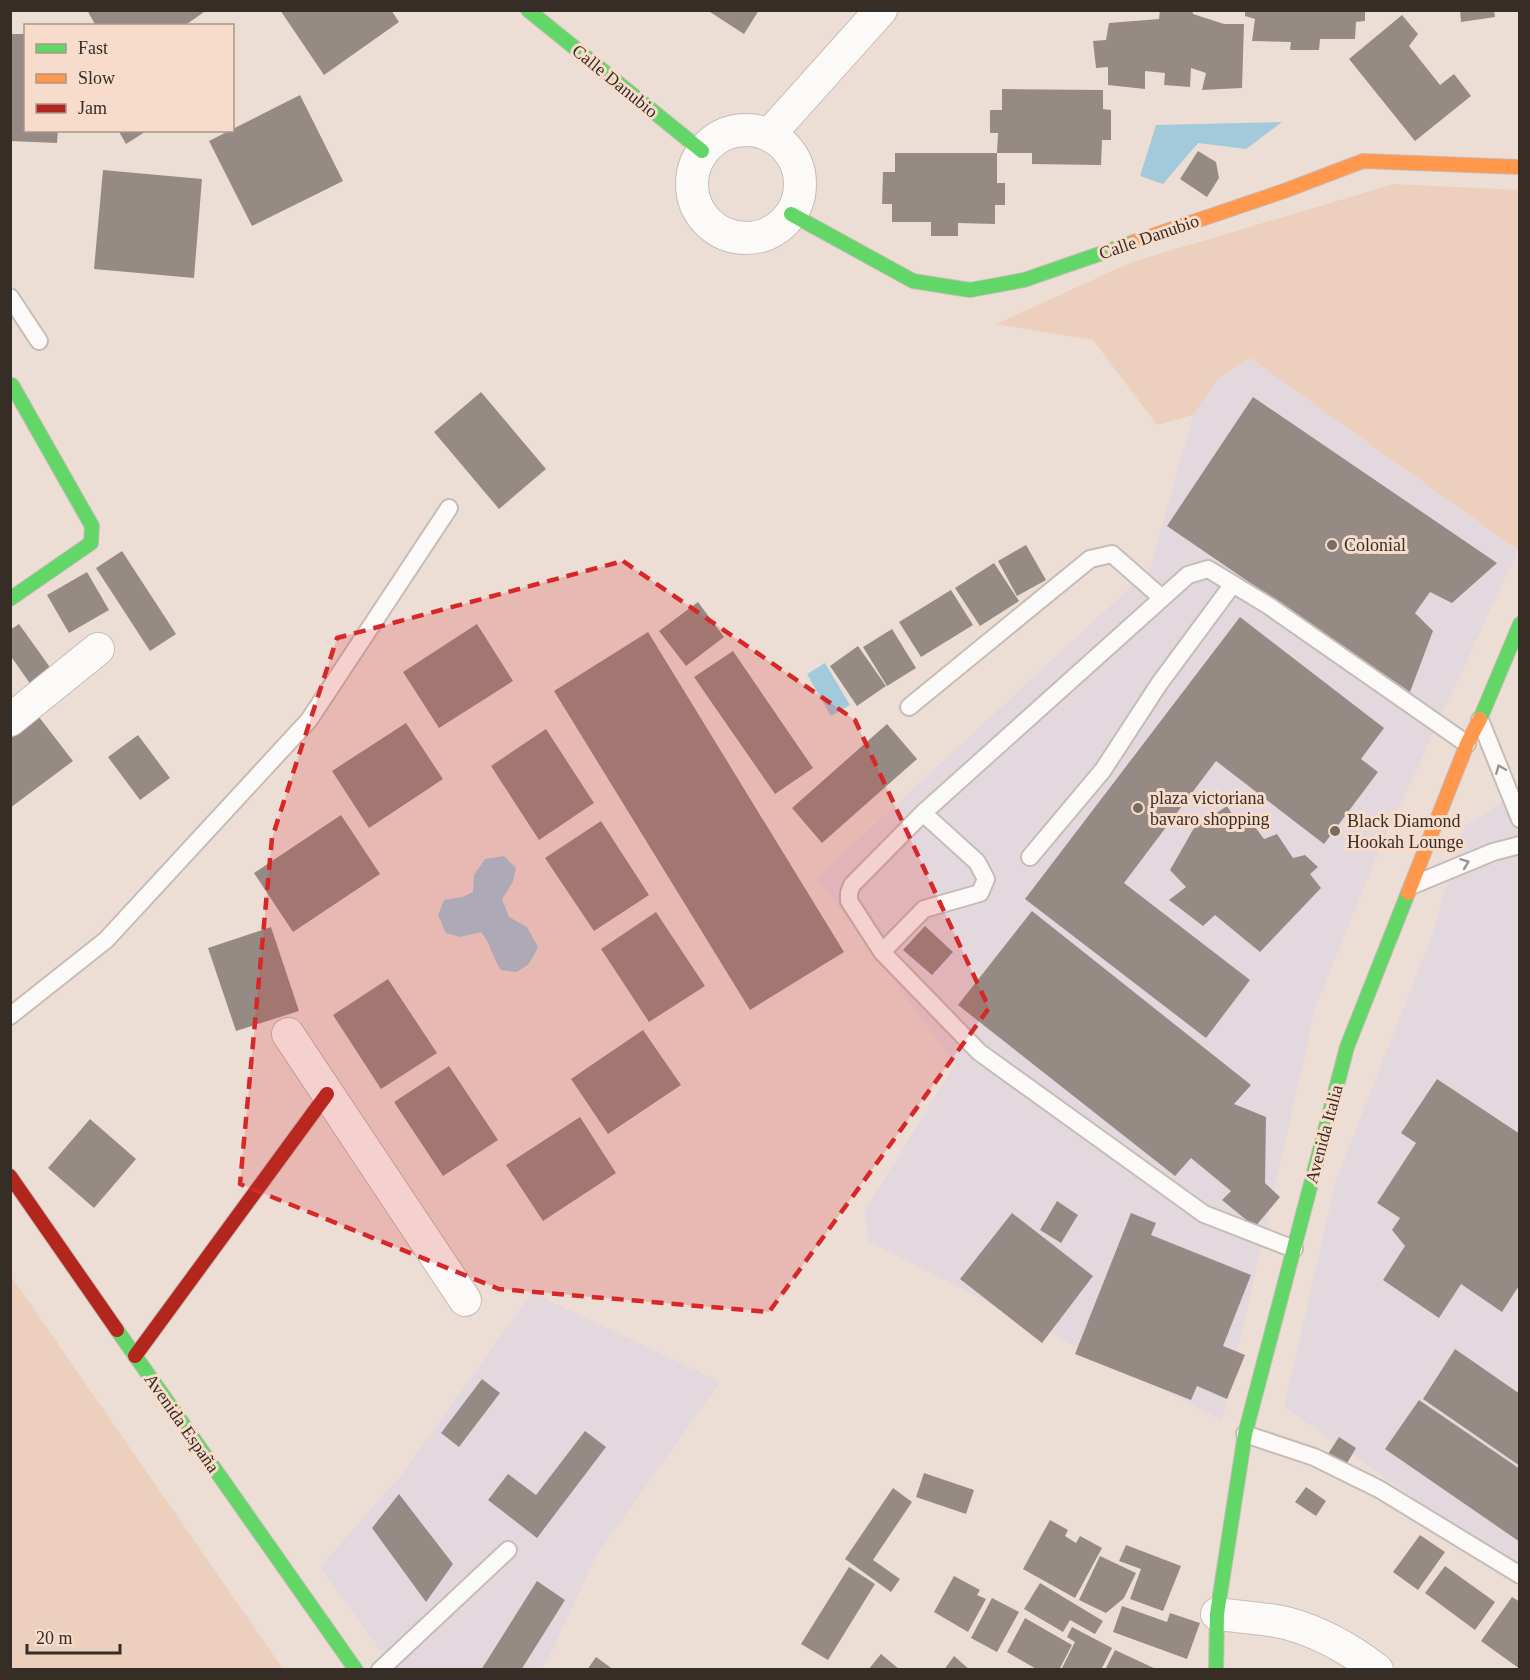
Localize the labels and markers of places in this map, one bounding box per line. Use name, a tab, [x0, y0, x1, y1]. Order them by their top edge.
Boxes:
place label: Colonial	[1344, 535, 1406, 555]
marker: Colonial	[1325, 538, 1339, 552]
place label: plaza victoriana bavaro shopping	[1150, 788, 1269, 829]
marker: plaza victoriana bavaro shopping	[1131, 801, 1145, 815]
place label: Black Diamond Hookah Lounge	[1347, 811, 1463, 852]
marker: Black Diamond Hookah Lounge	[1328, 824, 1342, 838]

